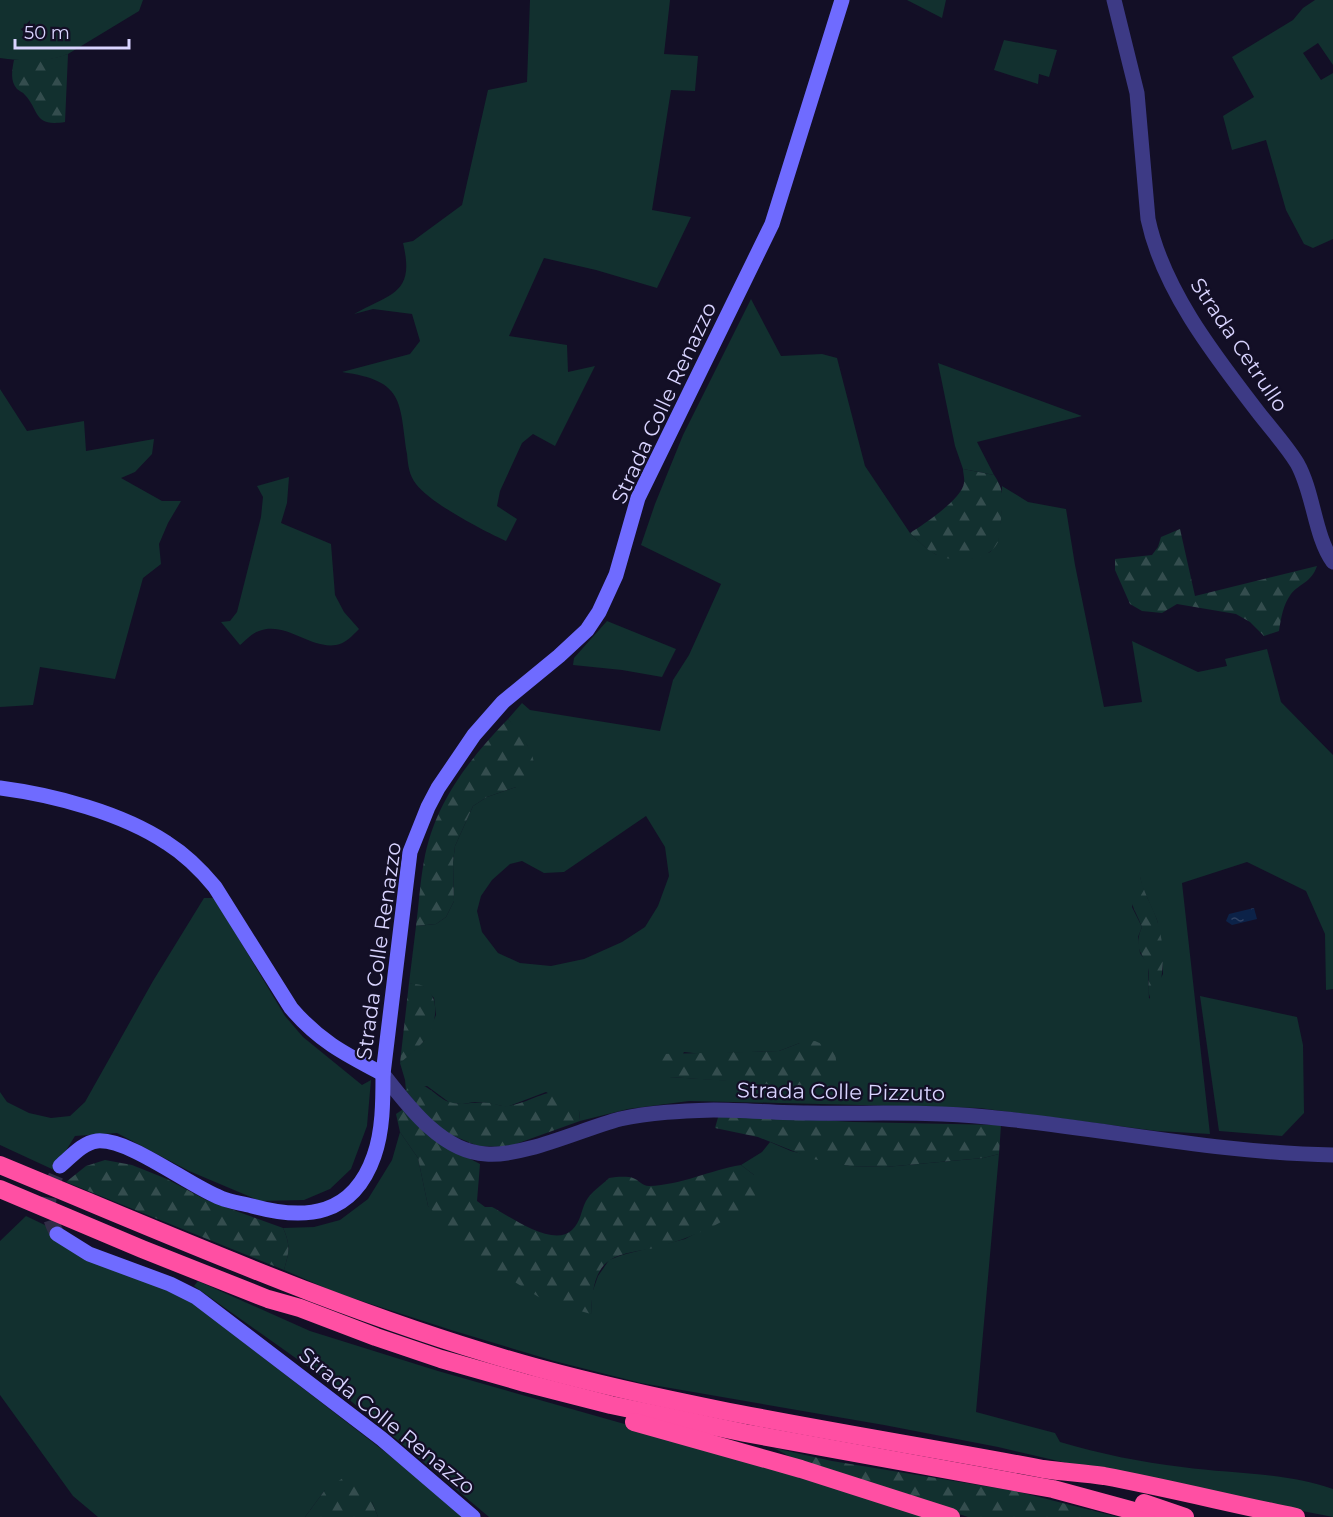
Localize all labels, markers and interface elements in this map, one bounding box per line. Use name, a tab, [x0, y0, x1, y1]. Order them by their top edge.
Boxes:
scale bar	[15, 12, 129, 50]
text: 50 m	[24, 22, 70, 44]
street label: Strada Cetrullo	[1185, 273, 1293, 416]
street label: Strada Colle Renazzo	[606, 298, 721, 508]
street label: Strada Colle Renazzo	[351, 841, 406, 1061]
street label: Strada Colle Pizzuto	[737, 1077, 945, 1106]
street label: Strada Colle Renazzo	[294, 1342, 480, 1499]

